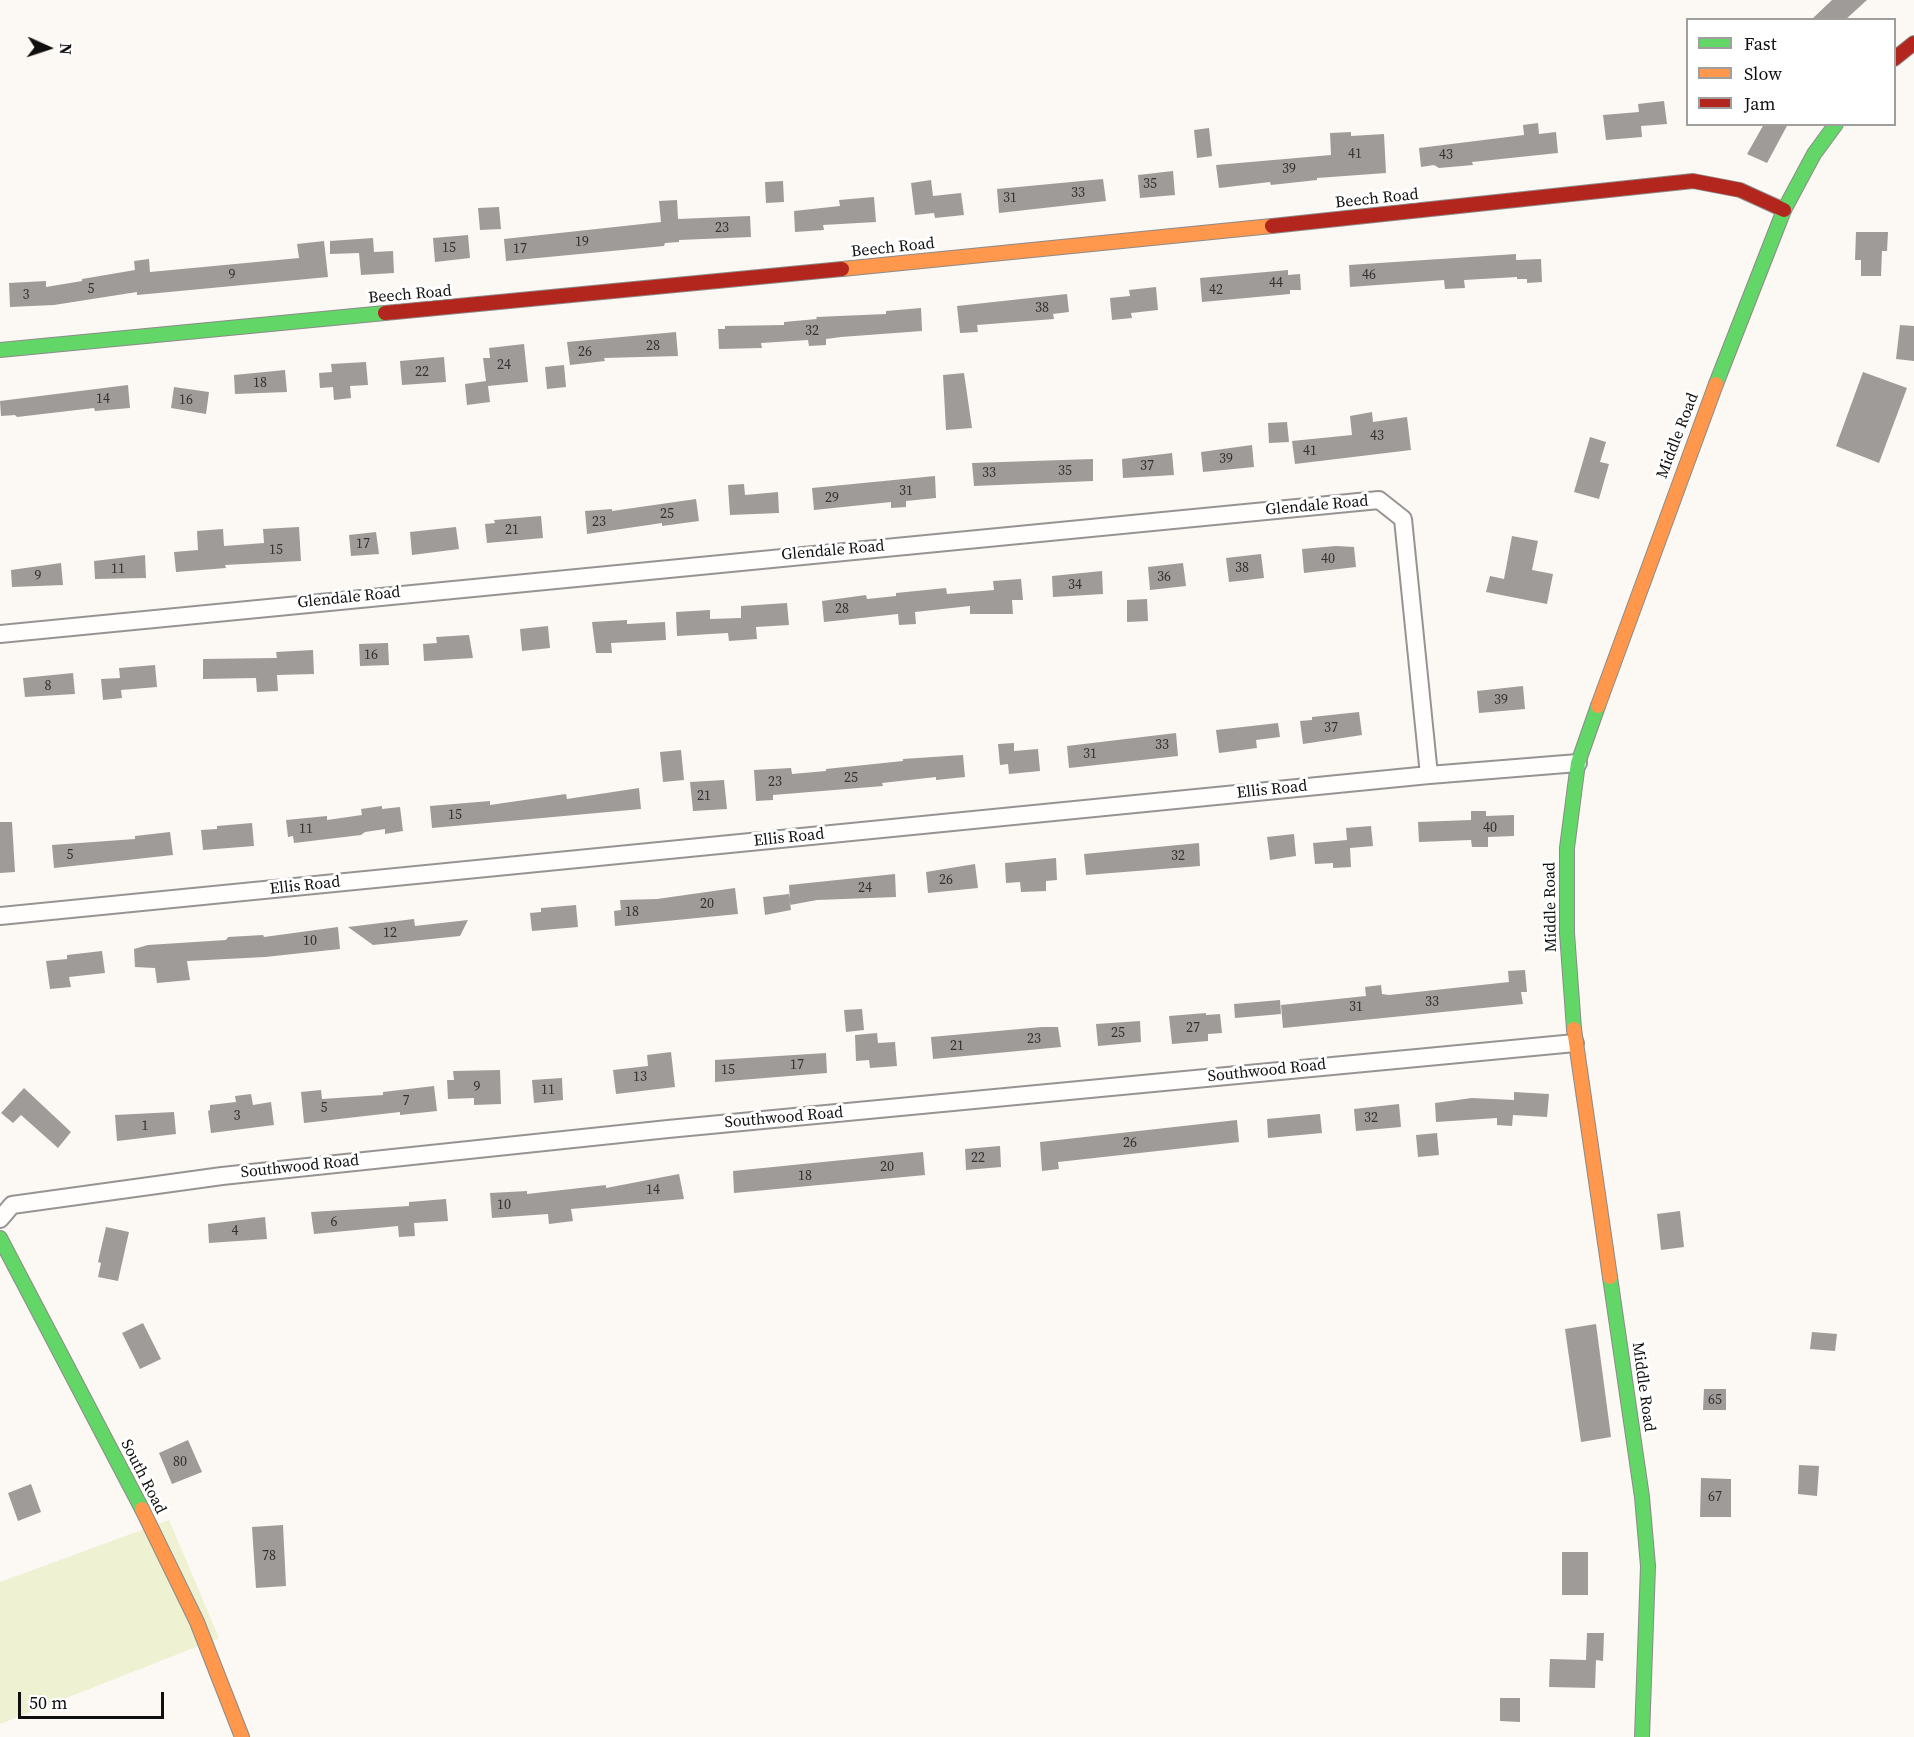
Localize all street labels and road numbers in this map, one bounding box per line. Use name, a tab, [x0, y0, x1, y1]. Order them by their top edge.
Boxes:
street label: Beech Road	[1334, 185, 1420, 213]
street label: Beech Road	[850, 234, 936, 262]
street label: Beech Road	[368, 282, 452, 308]
street label: Middle Road	[1653, 390, 1703, 482]
street label: Glendale Road	[1265, 492, 1369, 520]
street label: Glendale Road	[781, 537, 885, 565]
street label: Glendale Road	[297, 583, 401, 613]
street label: Ellis Road	[1236, 777, 1308, 803]
street label: Ellis Road	[753, 825, 825, 851]
street label: Middle Road	[1541, 862, 1561, 952]
street label: Ellis Road	[269, 873, 341, 899]
street label: Southwood Road	[1207, 1055, 1327, 1087]
street label: Southwood Road	[724, 1103, 844, 1133]
street label: Southwood Road	[240, 1151, 360, 1183]
street label: Middle Road	[1627, 1341, 1659, 1433]
street label: South Road	[116, 1437, 170, 1517]

